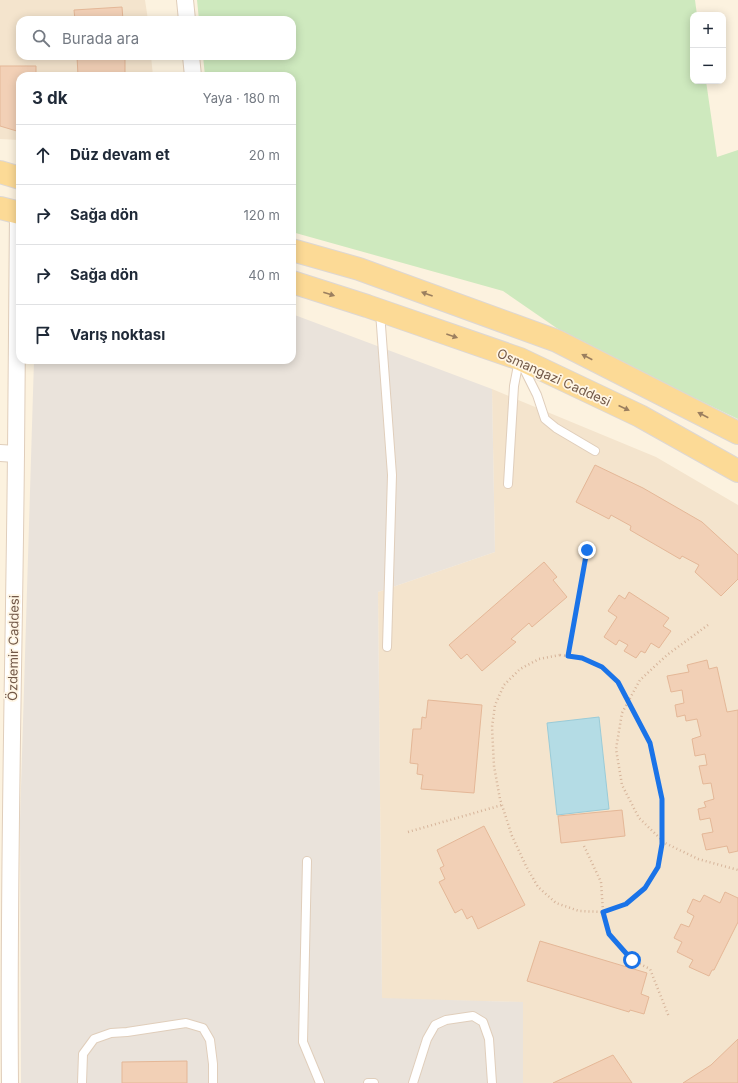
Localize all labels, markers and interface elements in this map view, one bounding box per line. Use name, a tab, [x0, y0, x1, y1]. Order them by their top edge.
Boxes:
map controls	[690, 12, 726, 84]
button: +	[690, 12, 726, 48]
search box	[16, 16, 296, 60]
icon: search	[30, 27, 52, 49]
text: Burada ara	[62, 29, 139, 48]
button: −	[690, 48, 726, 84]
text: 3 dk	[32, 88, 68, 108]
text: Yaya · 180 m	[203, 90, 280, 106]
icon: ahead	[32, 144, 54, 166]
text: Düz devam et	[70, 145, 170, 164]
text: 20 m	[249, 147, 280, 163]
icon: right	[32, 204, 54, 226]
text: Sağa dön	[70, 205, 138, 224]
text: 120 m	[244, 207, 280, 223]
icon: right	[32, 264, 54, 286]
text: Sağa dön	[70, 265, 138, 284]
text: 40 m	[248, 267, 280, 283]
one-way arrow	[421, 290, 433, 296]
one-way arrow	[324, 291, 336, 297]
icon: arrive	[32, 324, 54, 346]
text: Varış noktası	[70, 325, 165, 344]
one-way arrow	[447, 333, 459, 339]
street label: Osmangazi Caddesi	[495, 345, 613, 409]
one-way arrow	[581, 354, 593, 360]
one-way arrow	[618, 405, 629, 411]
one-way arrow	[697, 412, 709, 418]
route end	[578, 541, 596, 559]
street label: Özdemir Caddesi	[4, 595, 22, 701]
route start	[623, 951, 641, 969]

